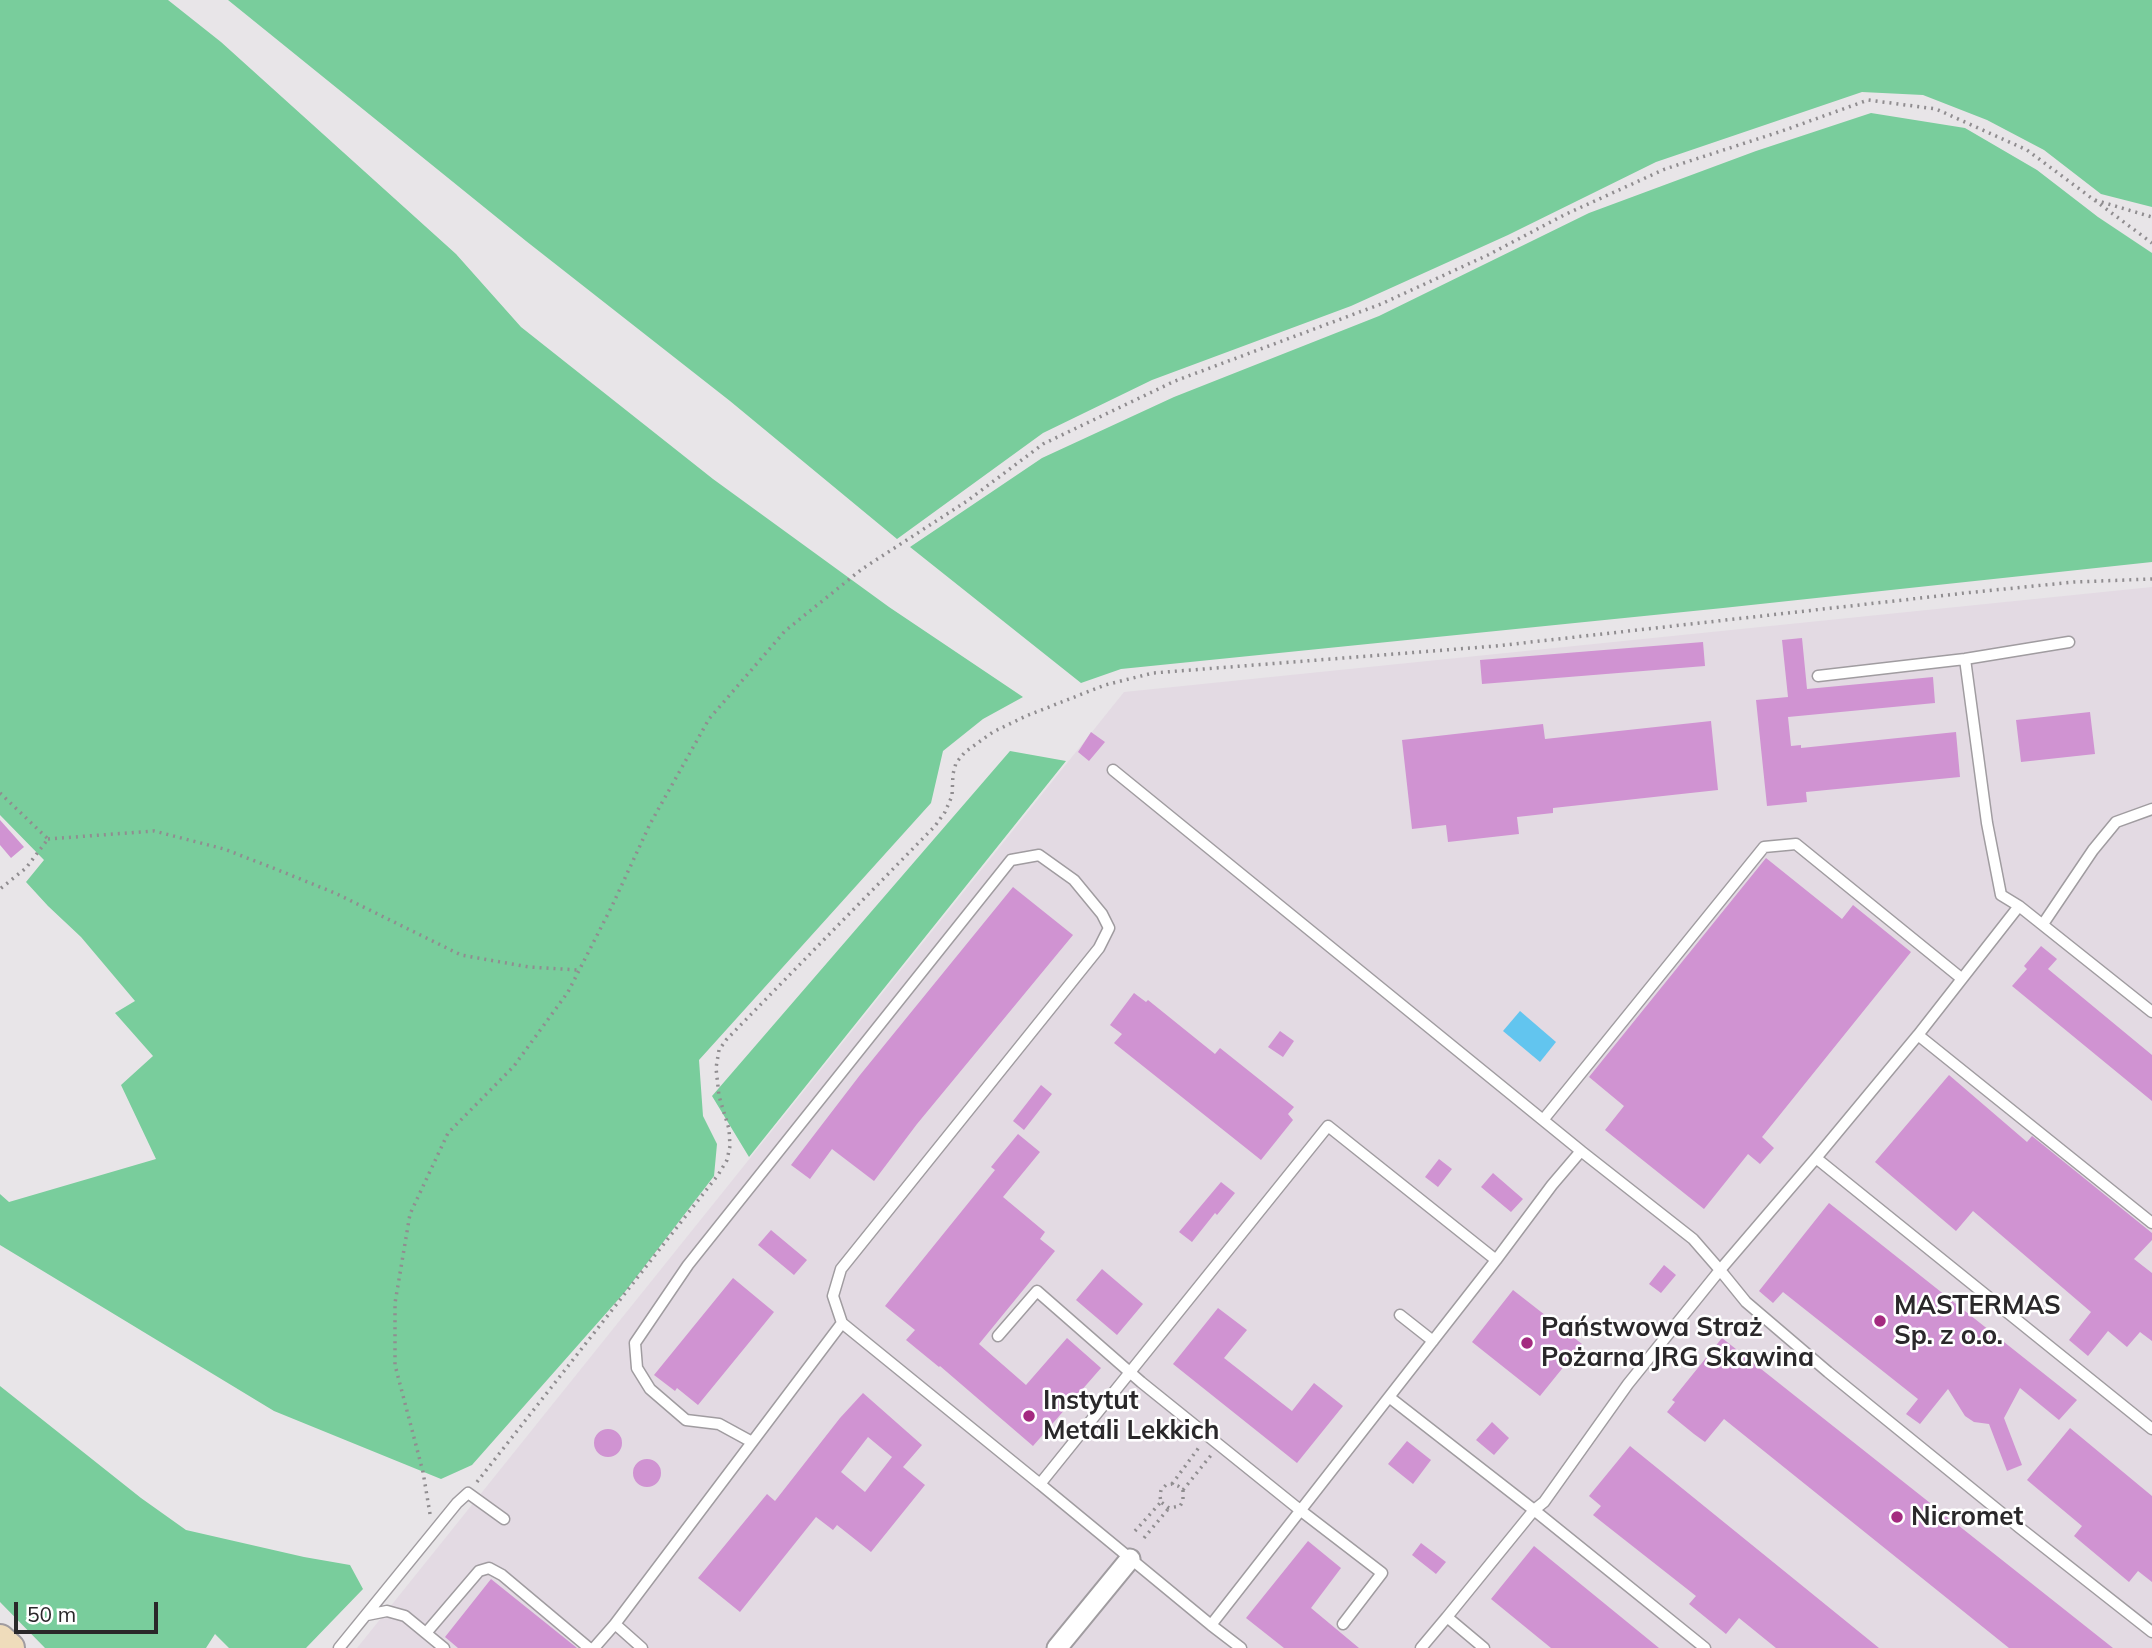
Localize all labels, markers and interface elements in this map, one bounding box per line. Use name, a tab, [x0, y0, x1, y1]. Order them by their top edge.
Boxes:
place label: MASTERMAS Sp. z o.o.	[1894, 1290, 2061, 1352]
place label: Państwowa Straż Pożarna JRG Skawina	[1541, 1312, 1814, 1374]
marker: MASTERMAS Sp. z o.o.	[1872, 1313, 1888, 1329]
marker: Państwowa Straż Pożarna JRG Skawina	[1519, 1335, 1535, 1351]
place label: Instytut Metali Lekkich	[1043, 1385, 1219, 1446]
marker: Instytut Metali Lekkich	[1021, 1408, 1037, 1424]
place label: Nicromet	[1911, 1501, 2023, 1533]
marker: Nicromet	[1889, 1509, 1905, 1525]
scale bar	[18, 1588, 161, 1632]
text: 50 m	[27, 1601, 76, 1627]

